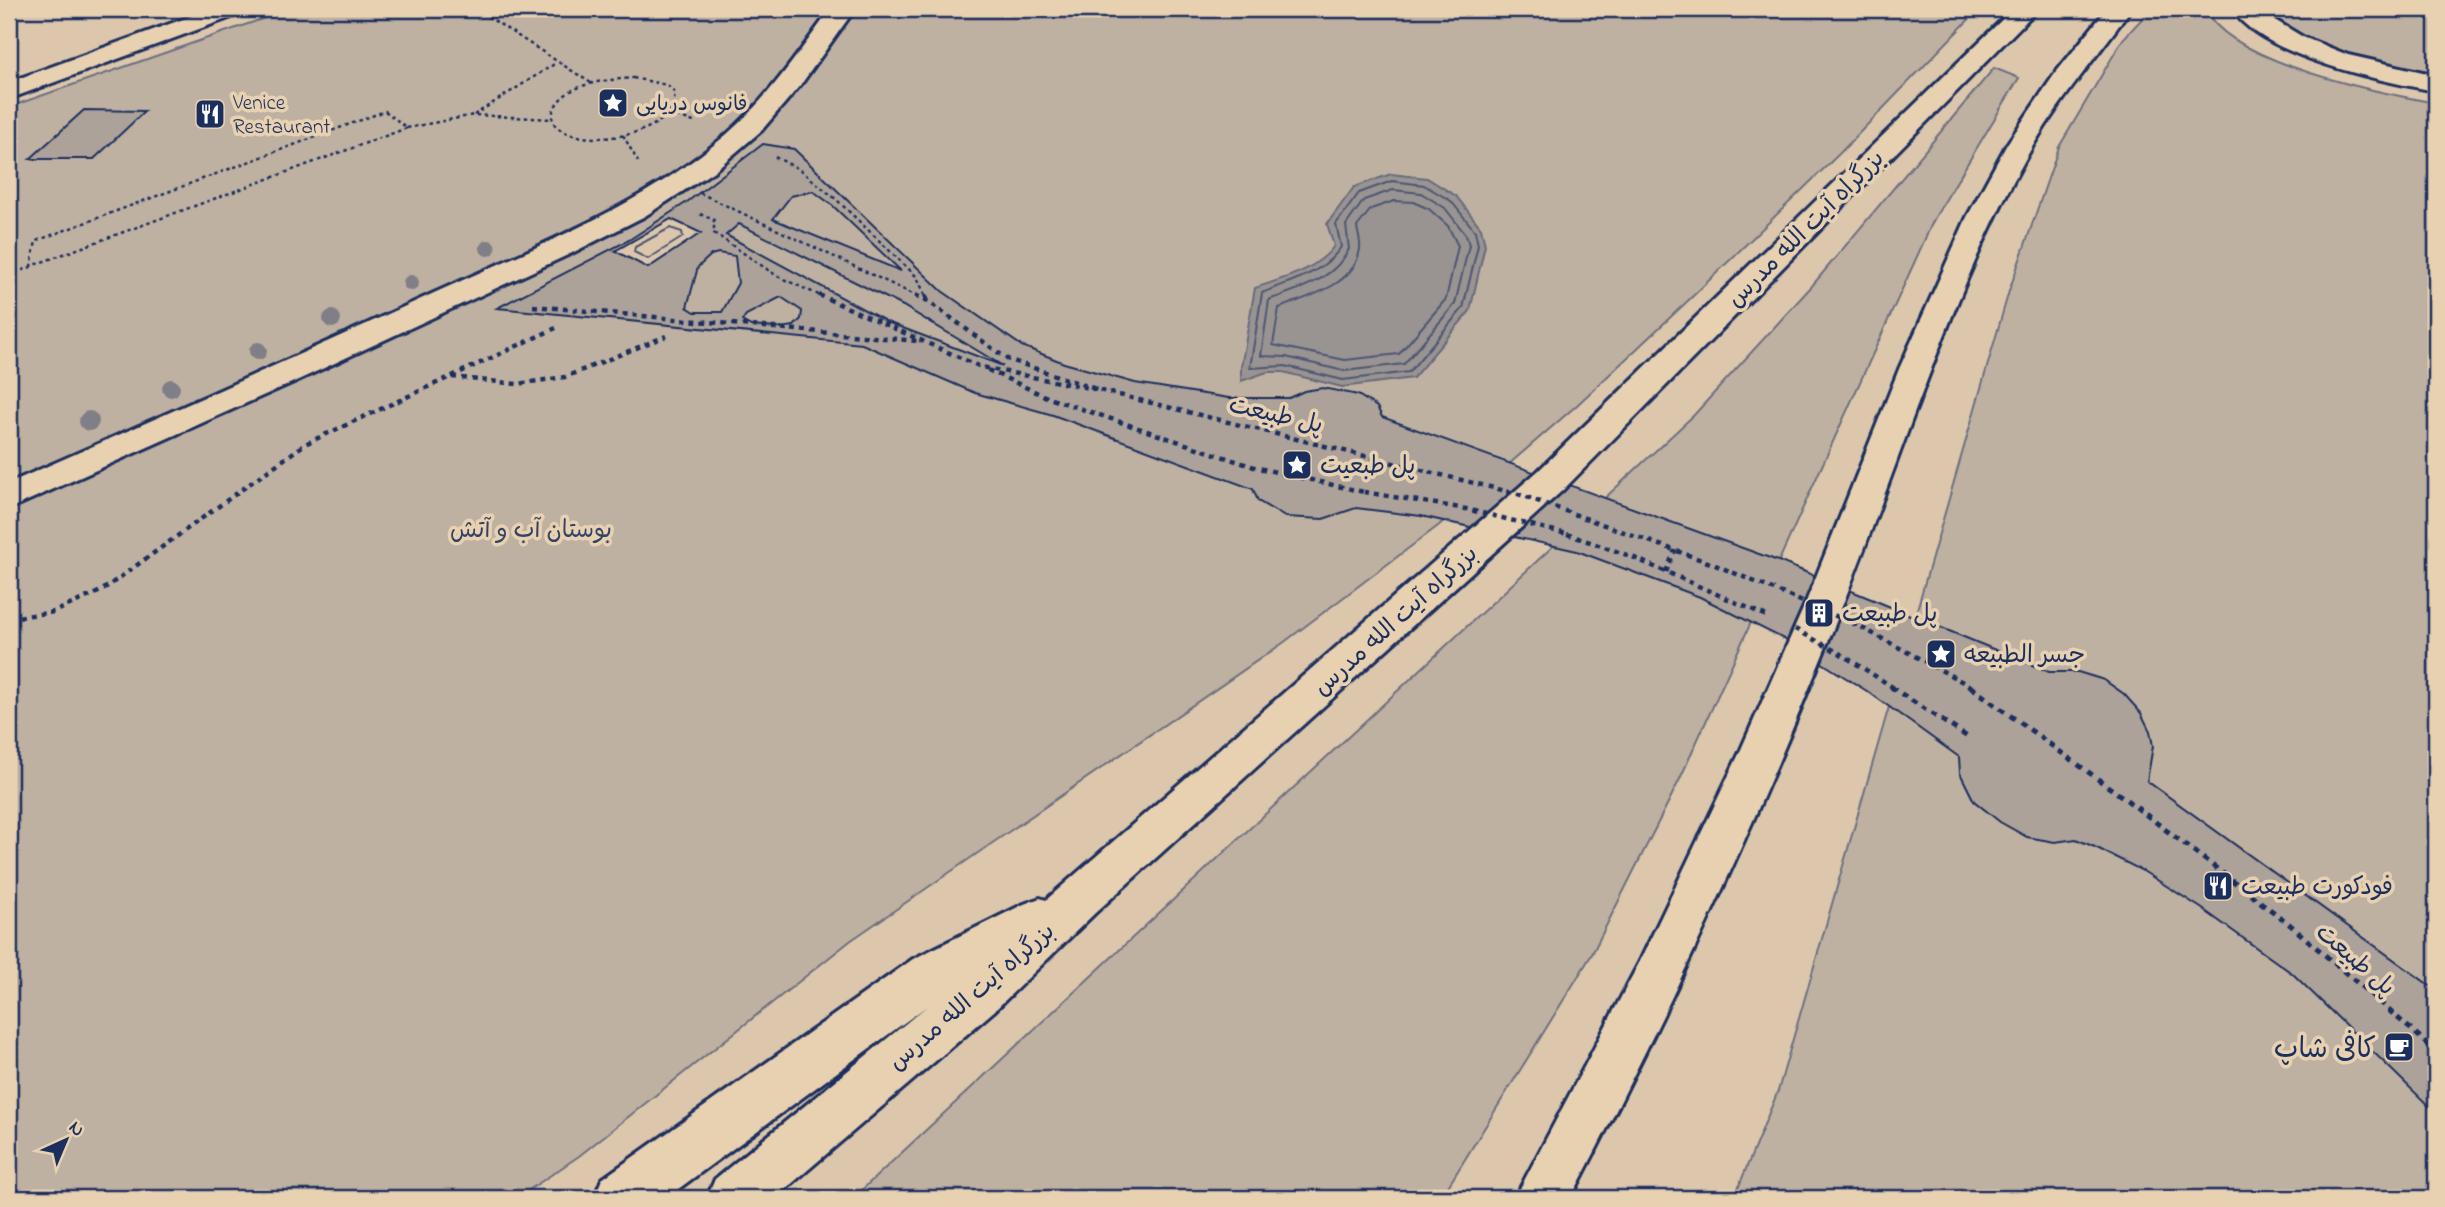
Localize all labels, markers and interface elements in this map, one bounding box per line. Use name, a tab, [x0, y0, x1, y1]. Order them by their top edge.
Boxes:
place icon: فانوس دریایی	[596, 86, 630, 120]
place label: Venice Restaurant	[232, 89, 330, 143]
place label: فانوس دریایی	[636, 90, 748, 120]
restaurant icon: Venice Restaurant	[193, 97, 227, 131]
street label: بزرگراه آیت الله مدرس	[1720, 143, 1894, 317]
street label: پل طبیعت	[1225, 389, 1326, 444]
place icon: پل طبعیت	[1280, 448, 1314, 482]
place label: پل طبعیت	[1320, 450, 1415, 485]
park label: بوستان آب و آتش	[450, 514, 612, 549]
street label: بزرگراه آیت الله مدرس	[1307, 538, 1487, 705]
building icon: پل طبیعت	[1802, 596, 1836, 630]
place label: پل طبیعت	[1842, 598, 1937, 633]
place icon: جسر الطبيعه	[1924, 637, 1958, 671]
place label: جسر الطبيعه	[1964, 639, 2085, 674]
restaurant icon: فودکورت طبیعت	[2201, 869, 2235, 903]
place label: فودکورت طبیعت	[2241, 871, 2393, 906]
street label: بزرگراه آیت الله مدرس	[882, 916, 1064, 1080]
street label: پل طبیعت	[2307, 916, 2402, 1005]
place label: کافی شاپ	[2274, 1030, 2376, 1071]
cafe icon: کافی شاپ	[2382, 1030, 2416, 1064]
north arrow	[32, 1106, 102, 1176]
text: N	[62, 1115, 90, 1144]

